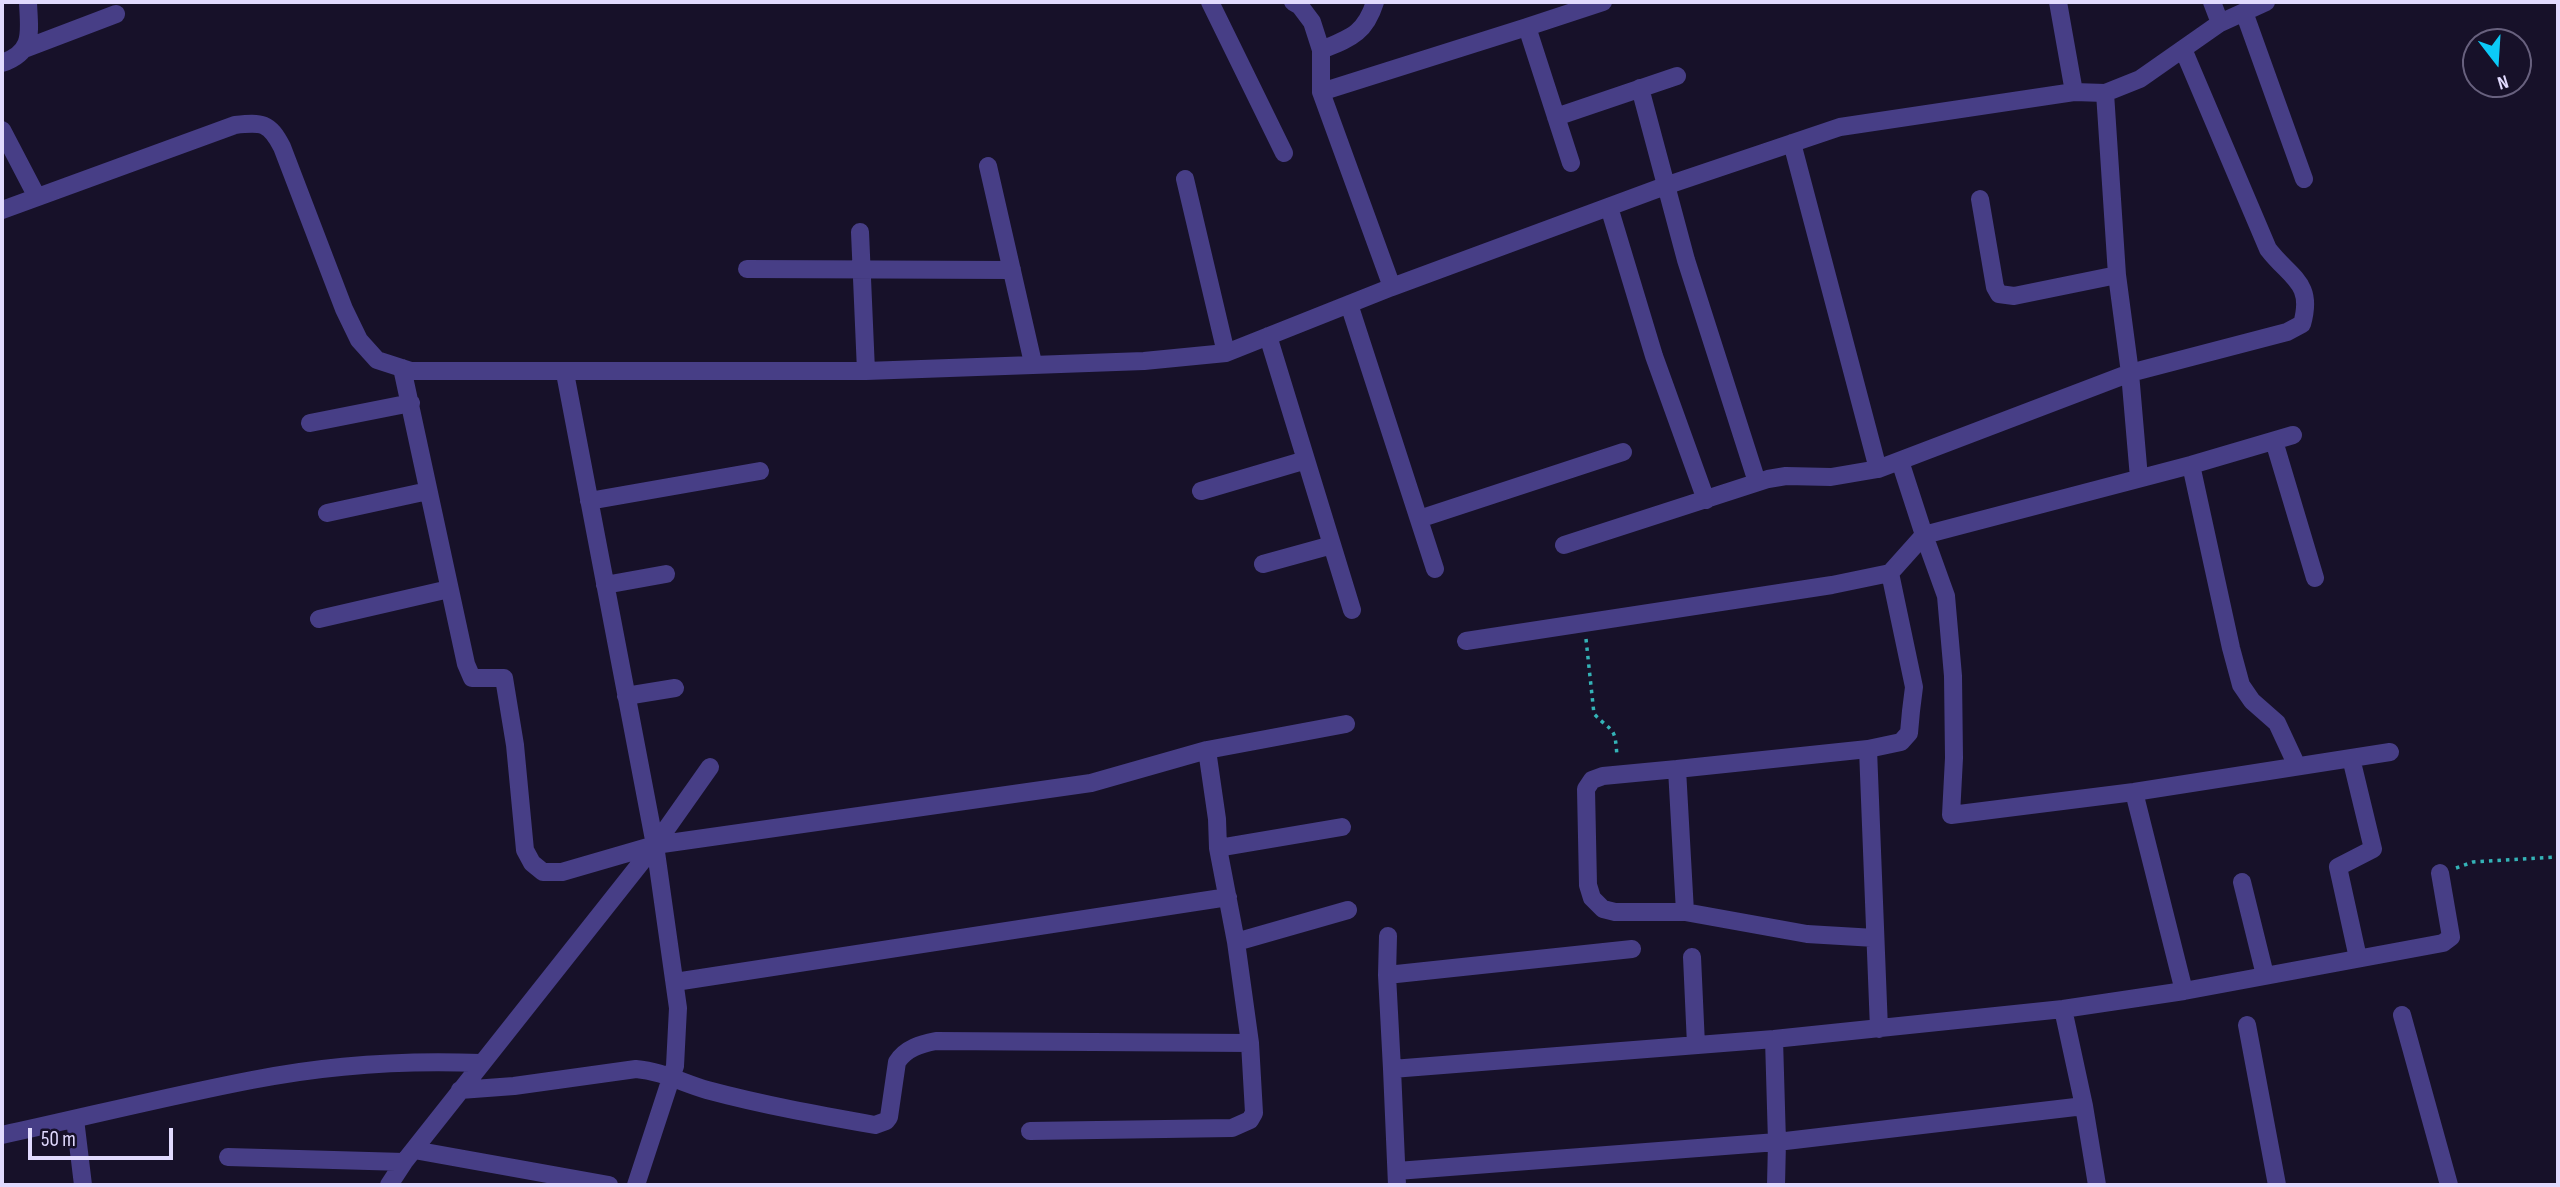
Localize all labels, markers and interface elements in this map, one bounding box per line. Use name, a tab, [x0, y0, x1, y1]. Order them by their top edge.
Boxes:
north arrow	[2462, 28, 2532, 98]
text: N	[2494, 69, 2511, 94]
scale bar	[32, 1114, 177, 1158]
text: 50 m	[41, 1127, 76, 1152]

